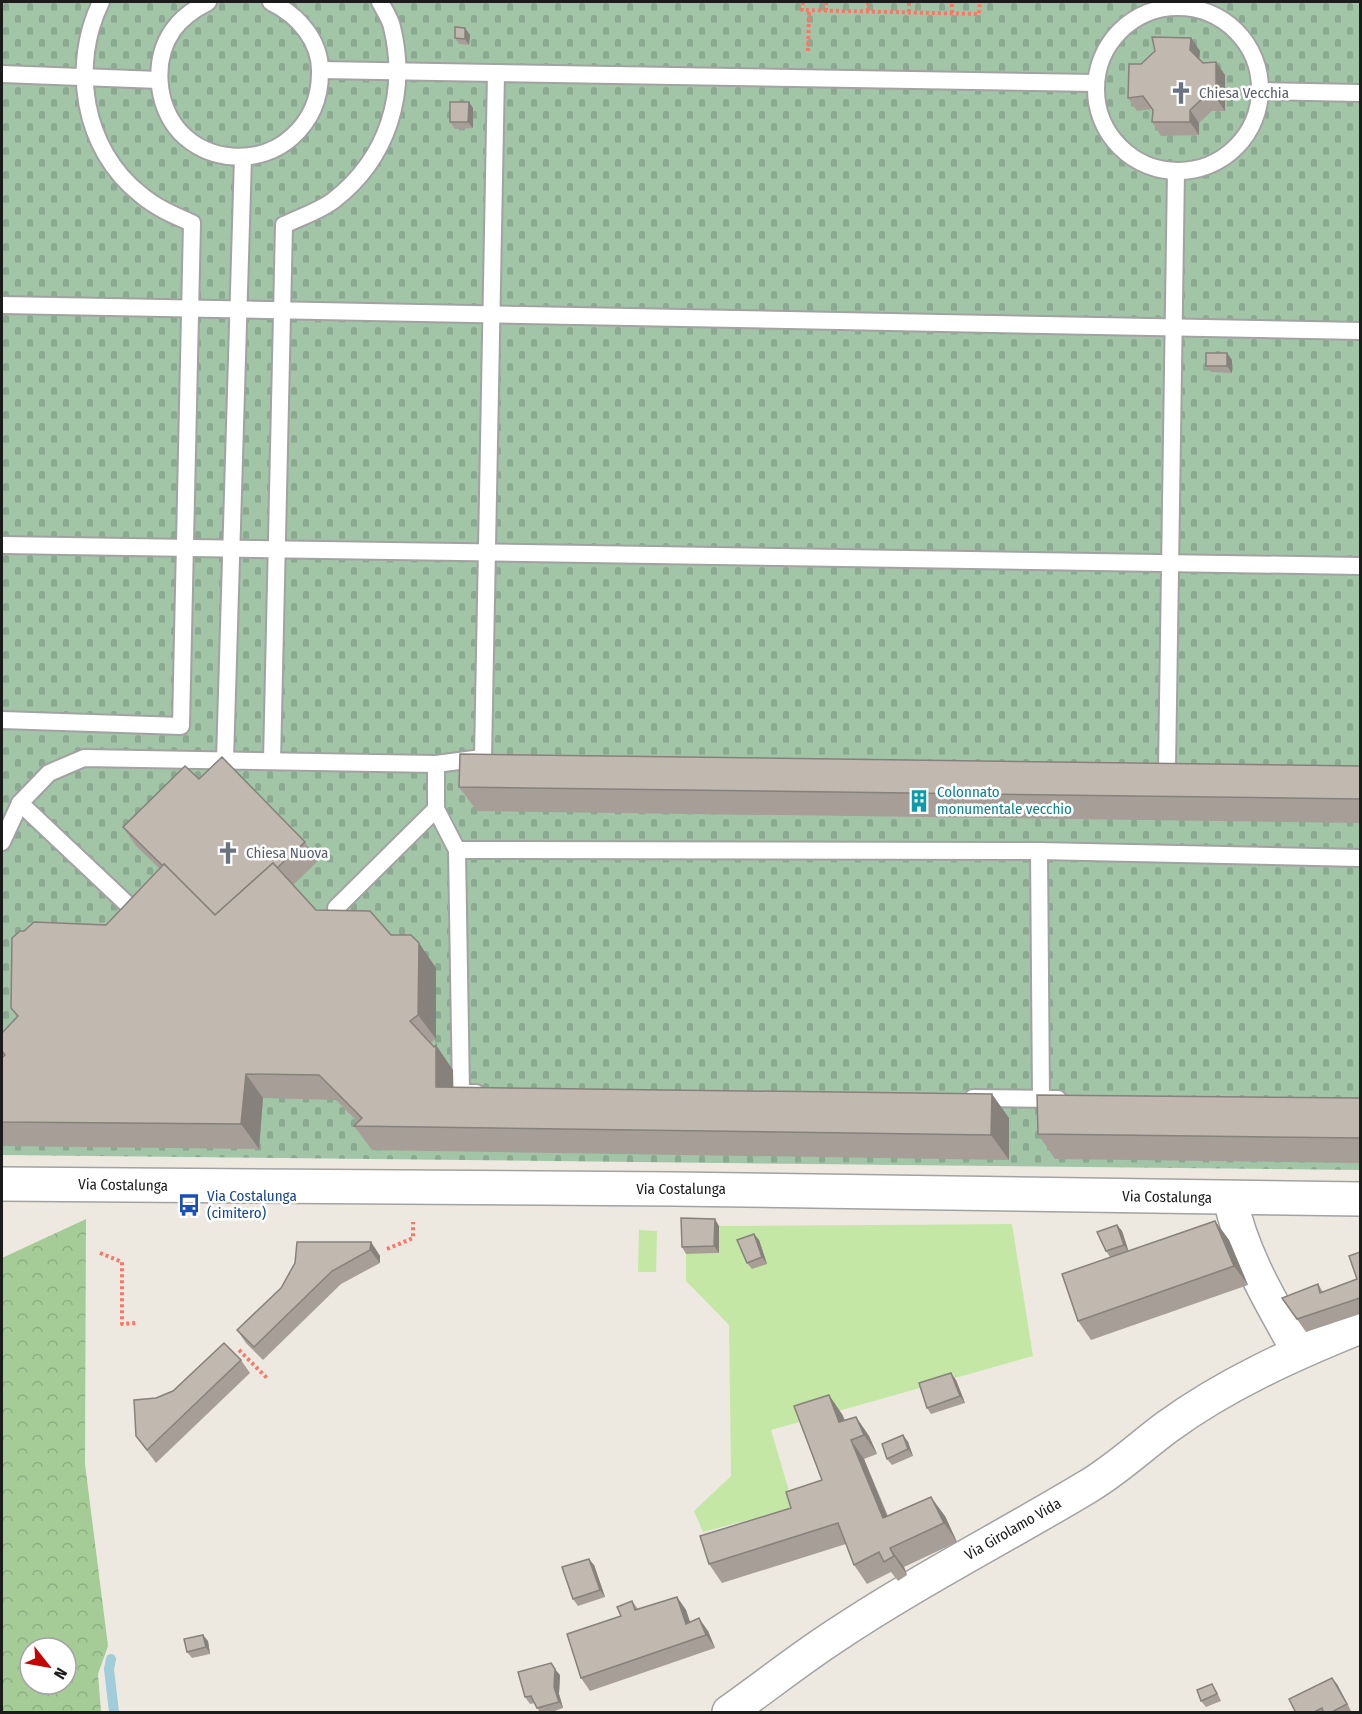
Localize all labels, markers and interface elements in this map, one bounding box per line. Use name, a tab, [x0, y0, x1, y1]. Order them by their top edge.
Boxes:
church icon: Chiesa Vecchia	[1168, 80, 1194, 106]
place label: Chiesa Vecchia	[1199, 84, 1289, 102]
place label: Colonnato monumentale vecchio	[937, 783, 1072, 818]
building icon: Colonnato monumentale vecchio	[906, 788, 932, 814]
church icon: Chiesa Nuova	[215, 840, 241, 866]
place label: Chiesa Nuova	[246, 844, 328, 862]
street label: Via Costalunga	[78, 1175, 168, 1195]
street label: Via Costalunga	[636, 1180, 726, 1198]
place label: Via Costalunga (cimitero)	[207, 1187, 297, 1222]
street label: Via Costalunga	[1122, 1187, 1212, 1207]
bus stop icon: Via Costalunga (cimitero)	[176, 1192, 202, 1218]
street label: Via Girolamo Vida	[962, 1494, 1064, 1564]
north arrow	[18, 1636, 78, 1696]
text: N	[50, 1664, 71, 1682]

